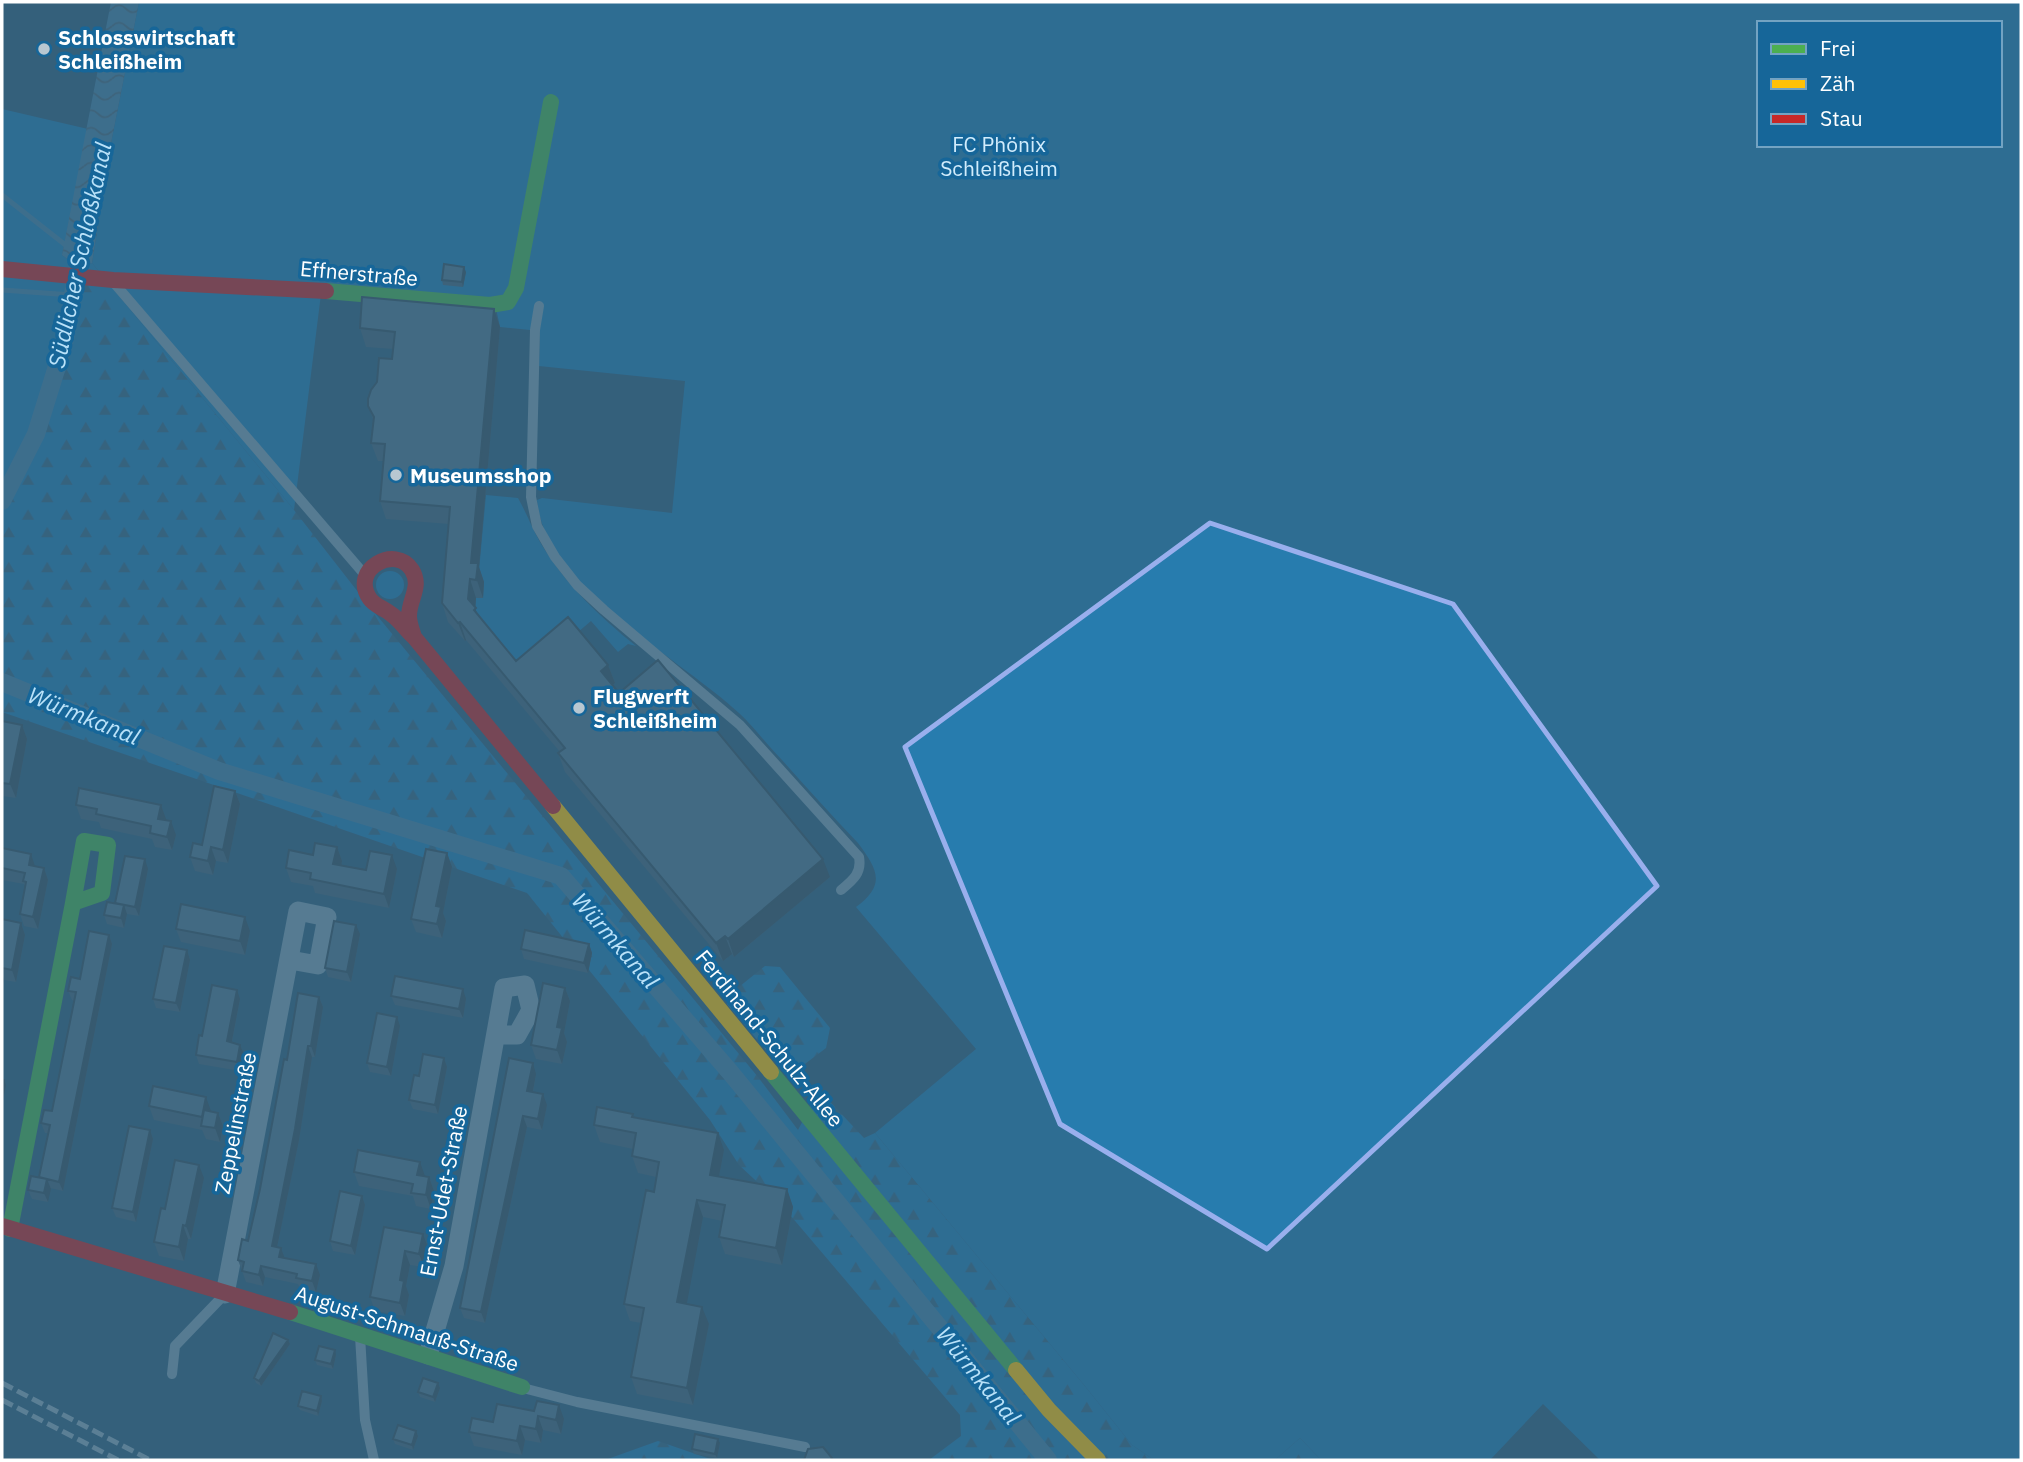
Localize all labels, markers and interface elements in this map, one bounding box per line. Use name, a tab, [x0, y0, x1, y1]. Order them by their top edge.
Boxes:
legend	[1757, 21, 2002, 147]
place label: Schlosswirtschaft Schleißheim	[58, 23, 235, 75]
text: Frei	[1820, 34, 1856, 62]
marker: Schlosswirtschaft Schleißheim	[36, 41, 52, 57]
text: Zäh	[1820, 69, 1855, 97]
text: Stau	[1820, 104, 1863, 132]
park label: FC Phönix Schleißheim	[940, 130, 1058, 182]
water label: Südlicher Schloßkanal	[40, 139, 118, 370]
street label: Effnerstraße	[299, 254, 419, 292]
place label: Museumsshop	[410, 461, 552, 489]
marker: Museumsshop	[388, 467, 404, 483]
water label: Würmkanal	[24, 679, 145, 751]
place label: Flugwerft Schleißheim	[593, 682, 717, 734]
marker: Flugwerft Schleißheim	[571, 700, 587, 716]
water label: Würmkanal	[566, 886, 667, 995]
street label: Ferdinand-Schulz-Allee	[690, 944, 850, 1132]
street label: Zeppelinstraße	[208, 1050, 262, 1196]
street label: Ernst-Udet-Straße	[413, 1103, 473, 1279]
street label: August-Schmauß-Straße	[291, 1279, 523, 1377]
water label: Würmkanal	[930, 1320, 1028, 1431]

